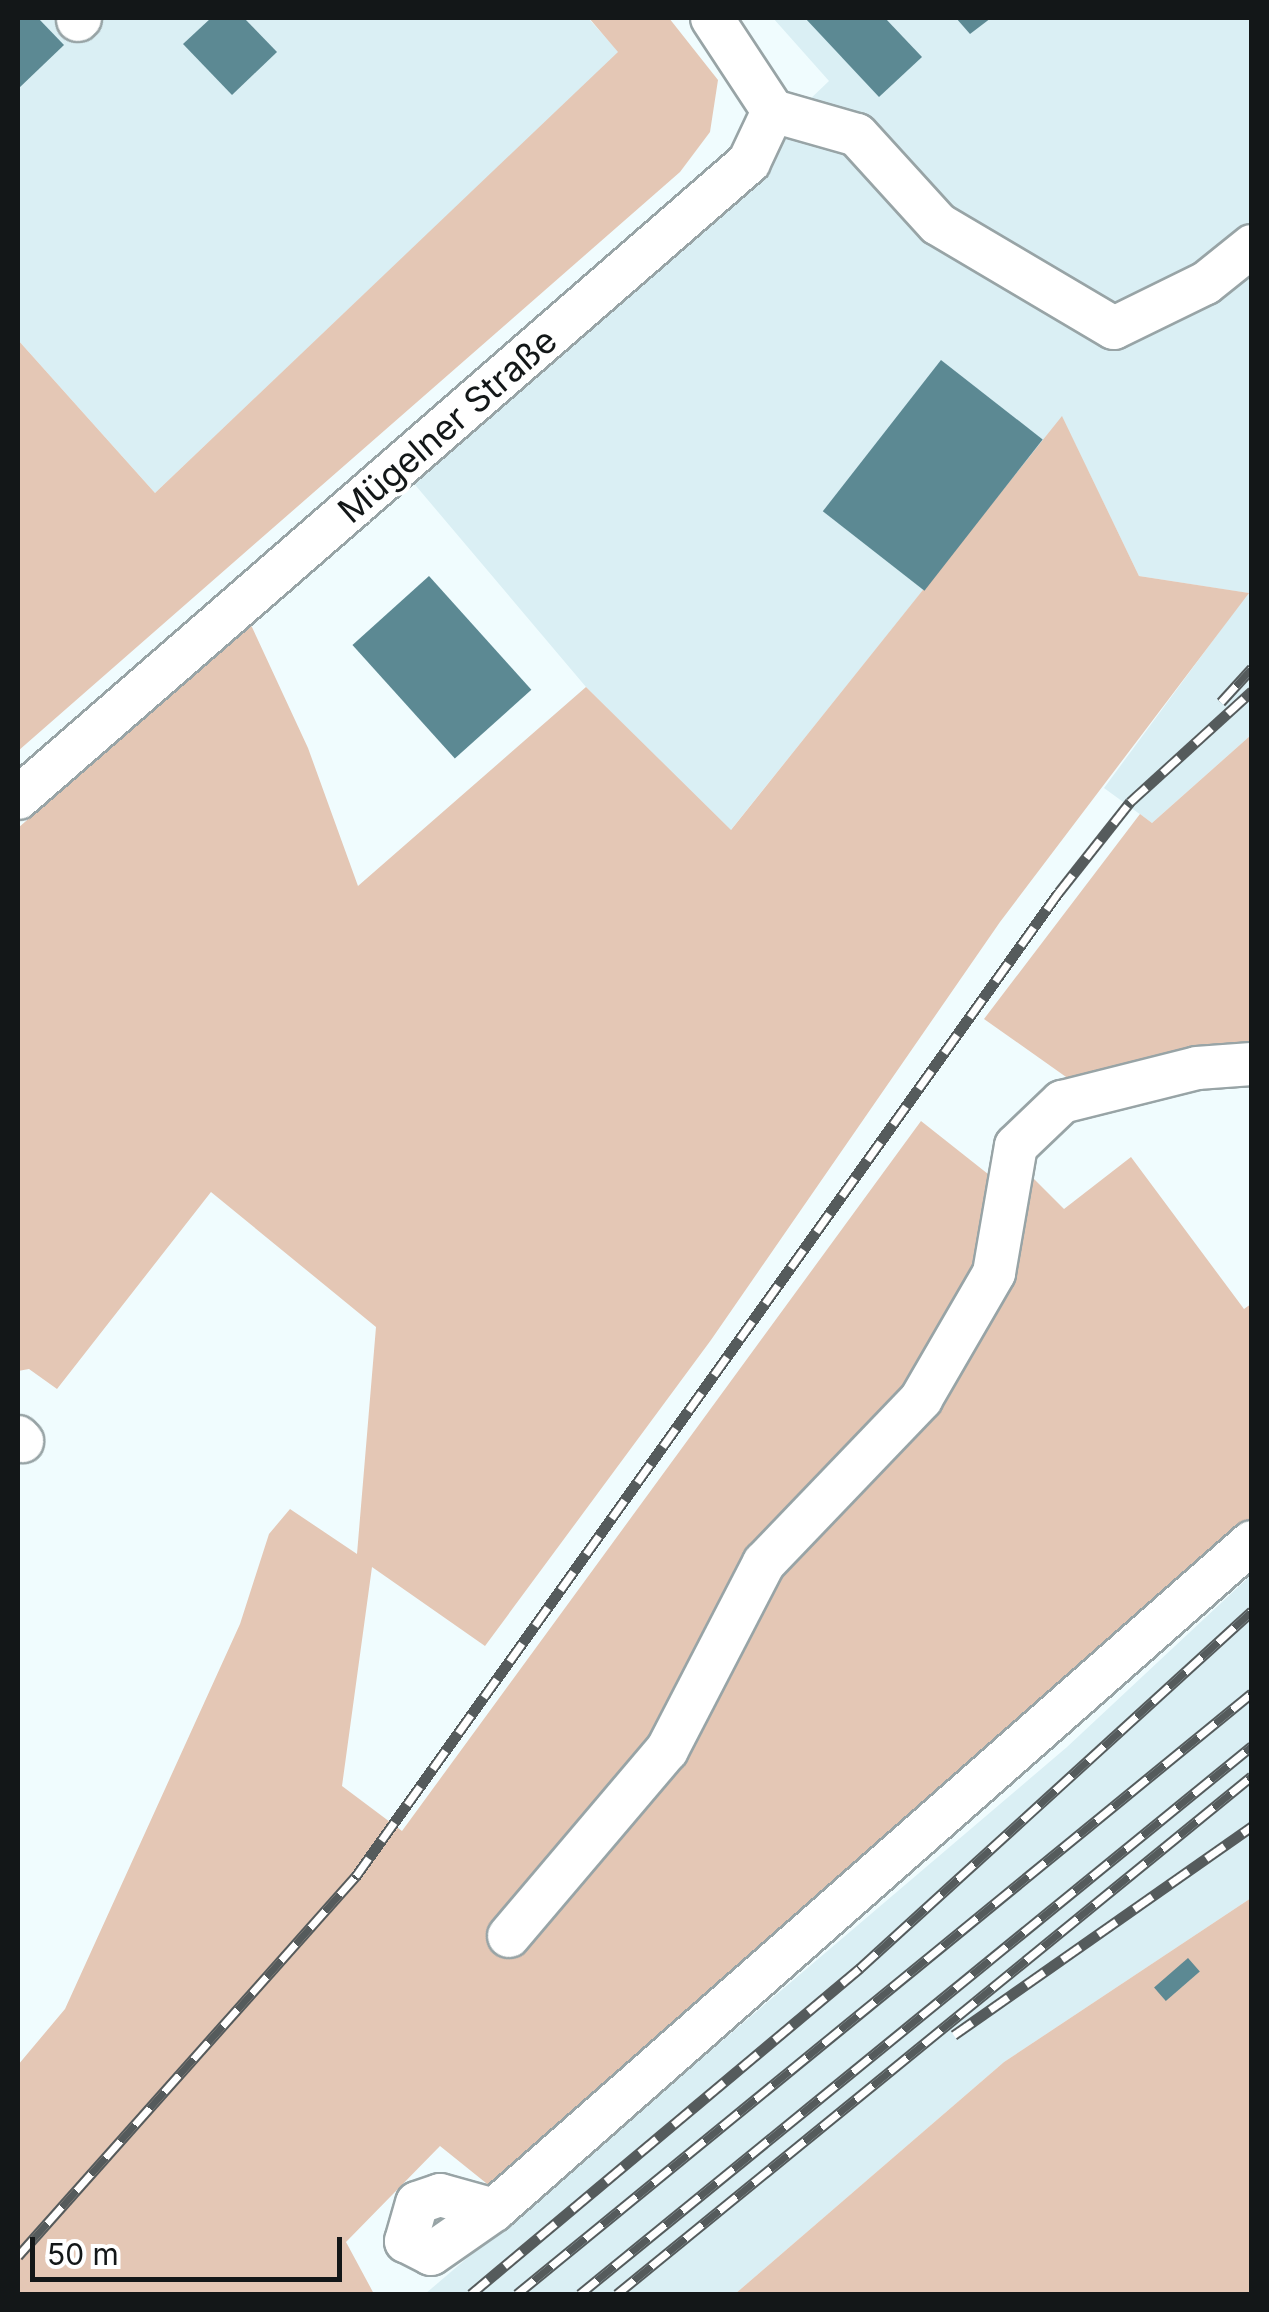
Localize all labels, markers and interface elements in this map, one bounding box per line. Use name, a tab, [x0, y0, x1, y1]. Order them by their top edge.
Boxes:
street label: Mügelner Straße	[329, 319, 565, 531]
scale bar	[35, 2217, 348, 2279]
text: 50 m	[47, 2236, 119, 2272]

